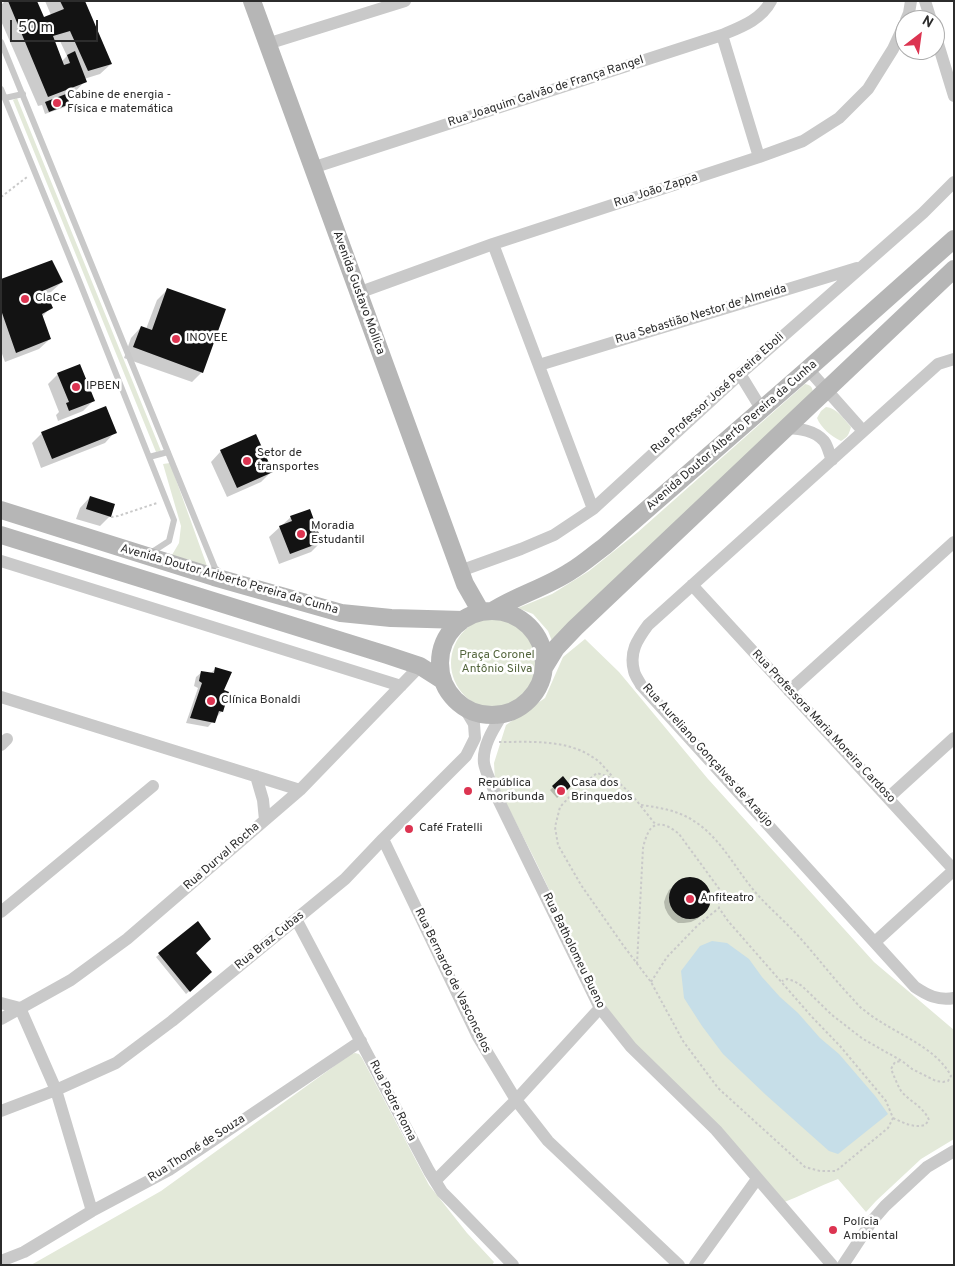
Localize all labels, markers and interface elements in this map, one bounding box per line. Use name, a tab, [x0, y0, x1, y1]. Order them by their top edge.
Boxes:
scale bar	[12, 10, 100, 42]
north arrow	[895, 10, 945, 60]
text: N	[919, 13, 936, 32]
text: 50 m	[18, 19, 53, 38]
street label: Rua Joaquim Galvão de França Rangel	[446, 53, 646, 131]
place label: Cabine de energia - Física e matemática	[67, 89, 173, 117]
marker: Cabine de energia - Física e matemática	[51, 97, 63, 109]
street label: Rua João Zappa	[612, 171, 700, 211]
street label: Avenida Gustavo Mollica	[329, 229, 387, 357]
street label: Rua Sebastião Nestor de Almeida	[614, 282, 788, 348]
place label: ClaCe	[35, 292, 66, 306]
marker: ClaCe	[19, 293, 31, 305]
street label: Rua Professor José Pereira Eboli	[648, 330, 788, 458]
place label: INOVEE	[186, 332, 228, 346]
marker: INOVEE	[170, 333, 182, 345]
street label: Avenida Doutor Alberto Pereira da Cunha	[644, 358, 820, 514]
place label: IPBEN	[86, 380, 120, 394]
marker: IPBEN	[70, 381, 82, 393]
place label: Setor de transportes	[257, 447, 319, 475]
marker: Setor de transportes	[241, 455, 253, 467]
place label: Moradia Estudantil	[311, 520, 365, 548]
marker: Moradia Estudantil	[295, 528, 307, 540]
street label: Avenida Doutor Ariberto Pereira da Cunha	[118, 542, 340, 618]
street label: Rua Professora Maria Moreira Cardoso	[748, 647, 898, 807]
park label: Praça Coronel Antônio Silva	[459, 649, 535, 677]
street label: Rua Aureliano Gonçalves de Araújo	[639, 681, 775, 831]
place label: Clínica Bonaldi	[221, 694, 300, 708]
marker: Clínica Bonaldi	[205, 695, 217, 707]
place label: República Amoribunda	[478, 777, 544, 805]
place label: Casa dos Brinquedos	[571, 777, 633, 805]
marker: República Amoribunda	[462, 785, 474, 797]
marker: Casa dos Brinquedos	[555, 785, 567, 797]
street label: Rua Durval Rocha	[181, 820, 263, 894]
place label: Café Fratelli	[419, 822, 483, 836]
marker: Café Fratelli	[403, 823, 415, 835]
street label: Rua Batholomeu Bueno	[539, 891, 607, 1011]
place label: Anfiteatro	[700, 892, 754, 906]
marker: Anfiteatro	[684, 893, 696, 905]
street label: Rua Bernardo de Vasconcelos	[411, 906, 493, 1056]
street label: Rua Braz Cubas	[233, 909, 307, 973]
street label: Rua Padre Roma	[365, 1058, 419, 1144]
street label: Rua Thomé de Souza	[146, 1112, 248, 1186]
place label: Polícia Ambiental	[843, 1216, 898, 1244]
marker: Polícia Ambiental	[827, 1224, 839, 1236]

